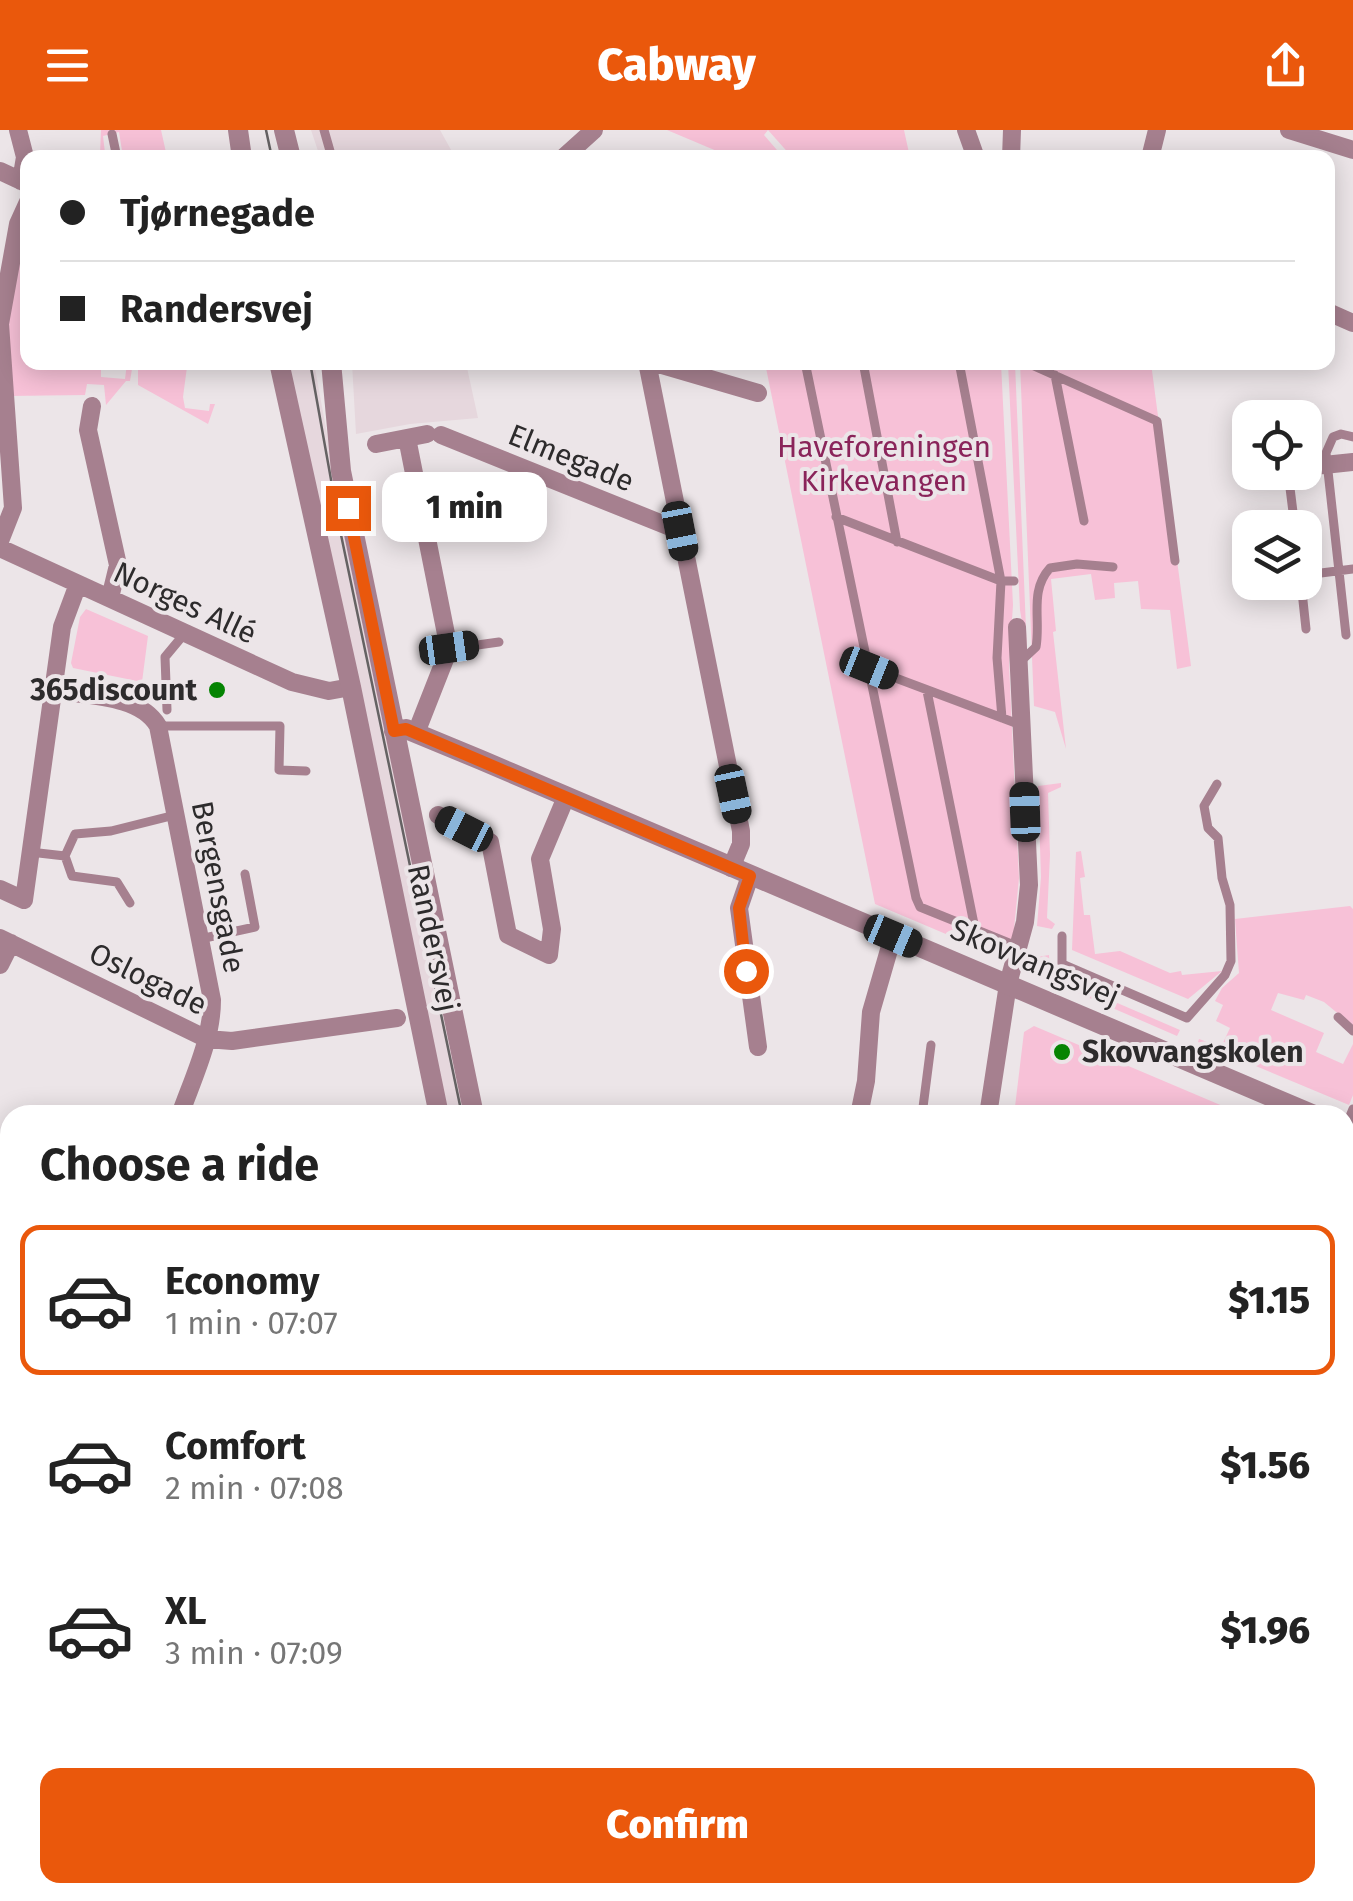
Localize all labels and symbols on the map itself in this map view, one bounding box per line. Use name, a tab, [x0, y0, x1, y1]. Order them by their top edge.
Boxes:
street label: Elmegade	[503, 417, 639, 499]
park label: Haveforeningen Kirkevangen	[777, 429, 991, 499]
callout: 1 min	[383, 473, 548, 543]
route end	[326, 486, 371, 531]
car	[660, 499, 700, 563]
street label: Norges Allé	[108, 554, 262, 652]
car	[417, 629, 481, 667]
car	[836, 643, 902, 693]
place label: 365discount	[29, 672, 197, 708]
marker: 365discount	[206, 679, 228, 701]
car	[712, 762, 754, 826]
car	[1009, 781, 1041, 843]
street label: Bergensgade	[184, 798, 252, 976]
car	[430, 802, 498, 856]
street label: Randersvej	[400, 861, 466, 1015]
car	[860, 910, 926, 962]
street label: Skovvangsvej	[945, 911, 1125, 1015]
street label: Oslogade	[83, 935, 213, 1023]
route start	[724, 949, 769, 994]
place label: Skovvangskolen	[1082, 1034, 1304, 1070]
marker: Skovvangskolen	[1051, 1041, 1073, 1063]

